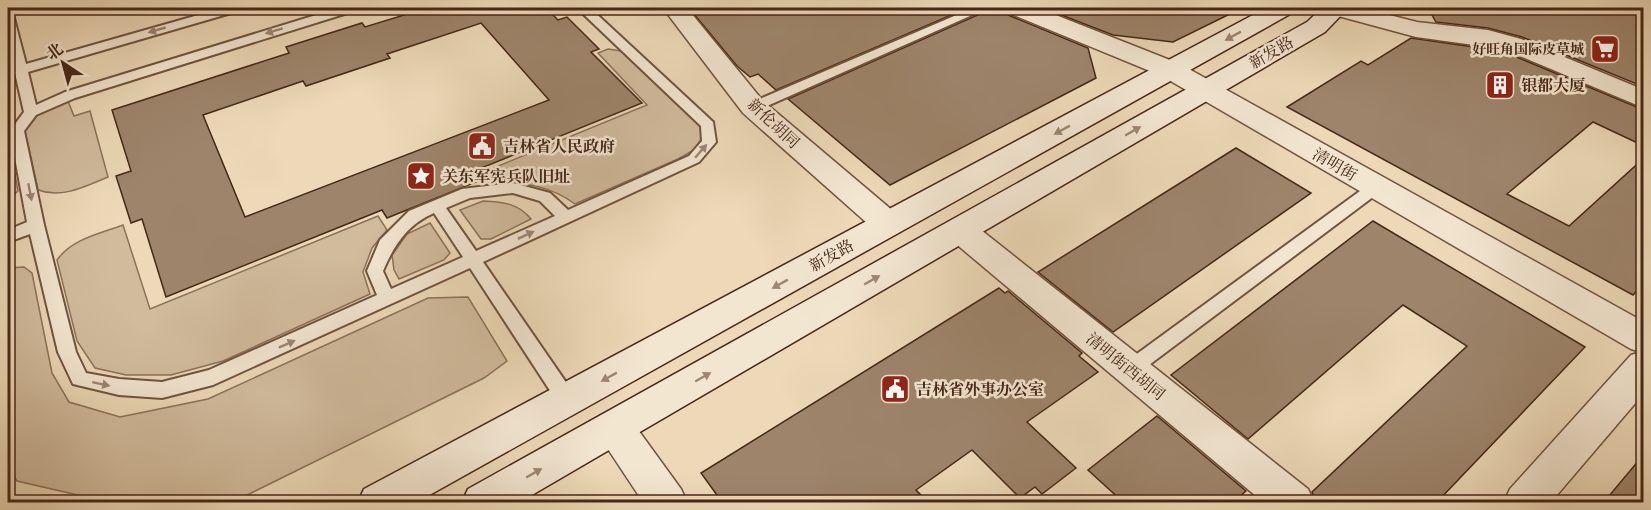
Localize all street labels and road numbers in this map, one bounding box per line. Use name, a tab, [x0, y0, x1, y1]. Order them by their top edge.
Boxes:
street label: 新发路	[1245, 31, 1297, 73]
street label: 新伦胡同	[744, 94, 804, 152]
street label: 清明街	[1309, 143, 1361, 185]
street label: 新发路	[805, 235, 857, 275]
street label: 清明街西胡同	[1082, 328, 1170, 404]

